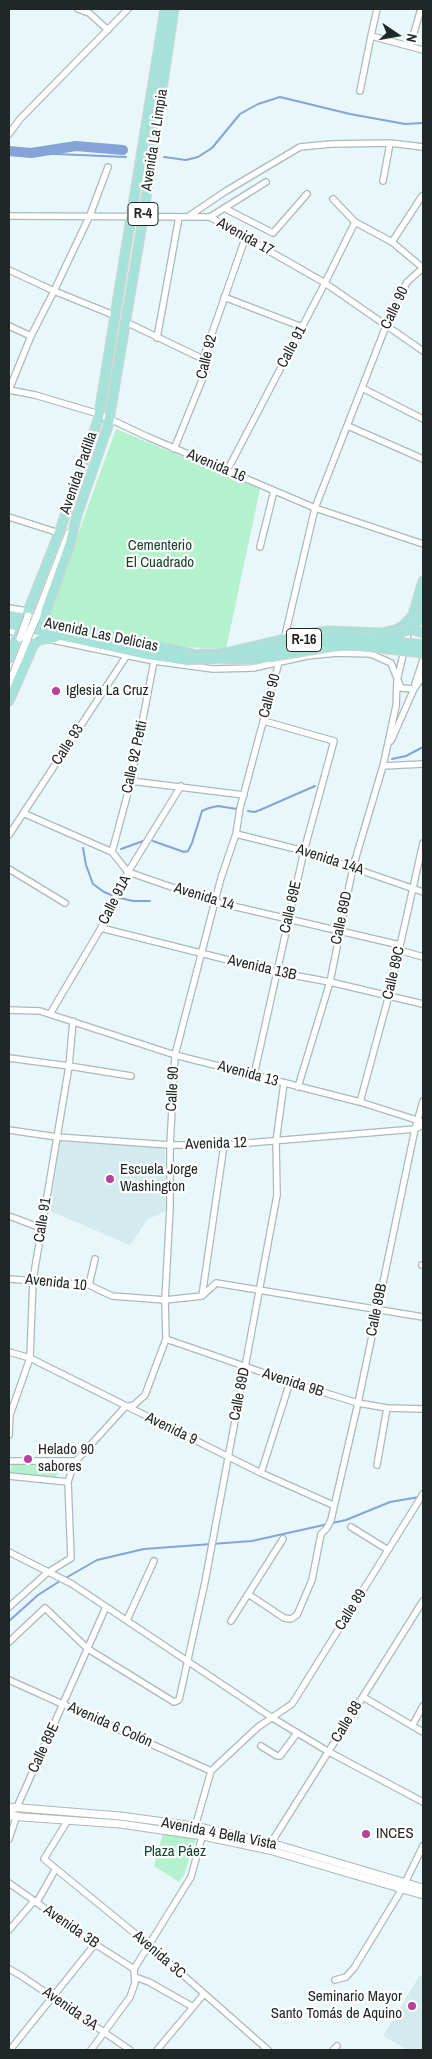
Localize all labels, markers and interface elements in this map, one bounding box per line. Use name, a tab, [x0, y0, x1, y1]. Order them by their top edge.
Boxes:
north arrow	[372, 10, 422, 60]
text: N	[402, 32, 421, 44]
street label: Avenida La Limpia	[138, 88, 172, 192]
road number: R-4	[128, 202, 158, 225]
street label: Avenida 17	[214, 214, 276, 260]
street label: Calle 90	[377, 284, 413, 332]
street label: Calle 91	[273, 323, 311, 371]
street label: Calle 92	[193, 333, 221, 381]
street label: Avenida Padilla	[56, 429, 102, 517]
street label: Avenida 16	[184, 446, 248, 486]
park label: Cementerio El Cuadrado	[126, 537, 194, 572]
street label: Avenida Las Delicias	[42, 614, 160, 656]
road number: R-16	[286, 628, 322, 652]
street label: Calle 90	[255, 672, 285, 720]
place label: Iglesia La Cruz	[66, 682, 149, 700]
marker: Iglesia La Cruz	[50, 685, 62, 697]
street label: Calle 92 Petti	[119, 719, 151, 795]
street label: Calle 93	[48, 721, 88, 769]
street label: Avenida 14A	[294, 841, 366, 879]
street label: Calle 91A	[95, 872, 135, 928]
street label: Avenida 14	[172, 879, 236, 915]
street label: Calle 89E	[276, 879, 306, 935]
street label: Calle 89D	[328, 890, 356, 946]
street label: Calle 89C	[379, 945, 409, 1001]
street label: Avenida 13B	[226, 951, 298, 985]
street label: Avenida 13	[216, 1057, 280, 1091]
street label: Calle 90	[163, 1066, 183, 1112]
street label: Avenida 12	[185, 1134, 247, 1154]
place label: Escuela Jorge Washington	[120, 1161, 198, 1196]
marker: Escuela Jorge Washington	[104, 1173, 116, 1185]
street label: Calle 91	[31, 1196, 55, 1244]
street label: Avenida 10	[24, 1271, 88, 1295]
street label: Calle 89B	[363, 1282, 391, 1338]
street label: Avenida 9B	[260, 1365, 326, 1401]
street label: Calle 89D	[226, 1366, 254, 1422]
street label: Avenida 9	[142, 1409, 200, 1449]
place label: Helado 90 sabores	[38, 1441, 94, 1476]
marker: Helado 90 sabores	[22, 1453, 34, 1465]
street label: Calle 89	[331, 1586, 371, 1634]
street label: Avenida 6 Colón	[65, 1698, 155, 1752]
street label: Calle 88	[328, 1698, 366, 1746]
street label: Calle 89E	[25, 1720, 63, 1776]
street label: Avenida 4 Bella Vista	[160, 1814, 278, 1854]
place label: INCES	[376, 1825, 414, 1843]
marker: INCES	[360, 1828, 372, 1840]
park label: Plaza Páez	[144, 1843, 206, 1861]
street label: Avenida 3B	[40, 1901, 102, 1953]
street label: Avenida 3C	[129, 1927, 189, 1983]
street label: Avenida 3A	[39, 1983, 101, 2035]
place label: Seminario Mayor Santo Tomás de Aquino	[271, 1988, 402, 2023]
marker: Seminario Mayor Santo Tomás de Aquino	[406, 2000, 418, 2012]

